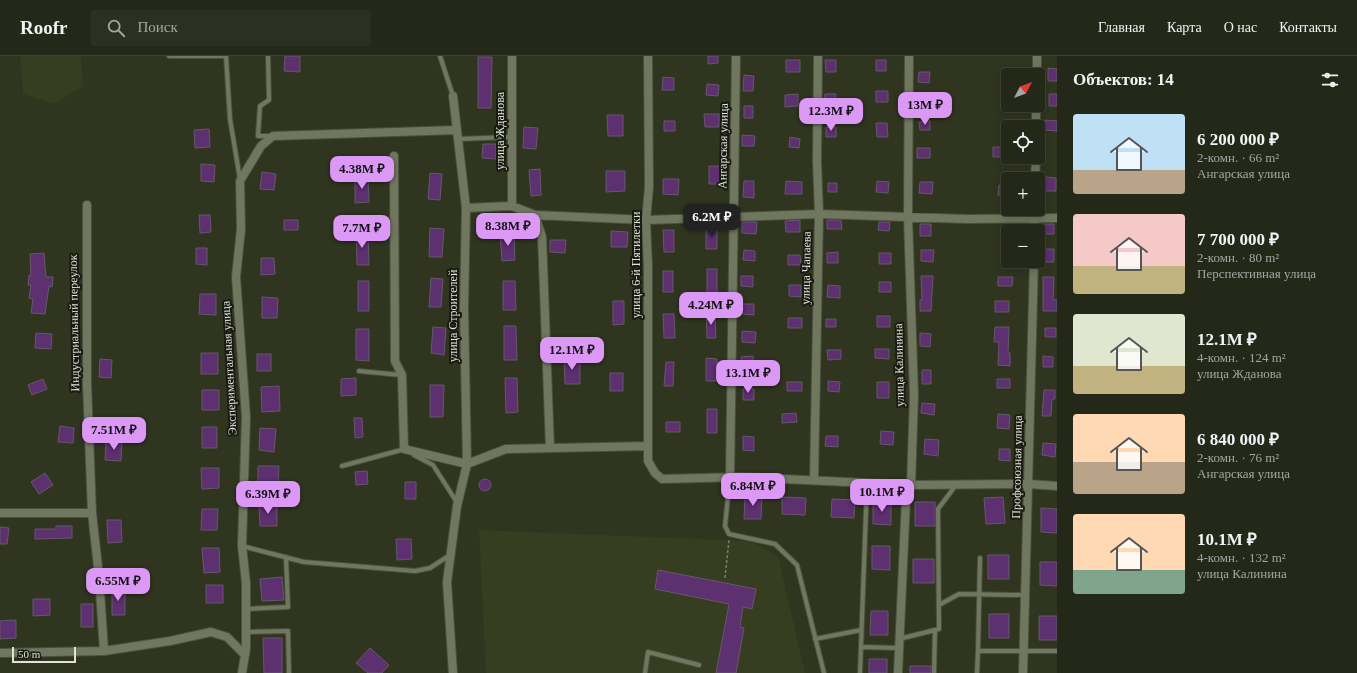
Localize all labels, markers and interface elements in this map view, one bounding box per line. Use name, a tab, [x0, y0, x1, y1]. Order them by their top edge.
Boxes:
search box	[91, 10, 371, 46]
text: Roofr	[20, 17, 67, 38]
icon: search	[105, 17, 127, 39]
text: Поиск	[137, 19, 178, 35]
text: Главная	[1098, 20, 1145, 35]
text: Карта	[1167, 20, 1202, 35]
text: О нас	[1224, 20, 1257, 35]
text: Контакты	[1279, 20, 1337, 35]
north arrow	[1001, 68, 1045, 112]
map controls	[1001, 68, 1045, 268]
icon: filters	[1319, 69, 1341, 91]
text: Объектов: 14	[1073, 70, 1174, 89]
street label: улица Жданова	[493, 91, 507, 170]
pin: 13M ₽	[897, 92, 953, 126]
text: 13M ₽	[907, 97, 943, 112]
pin: 12.3M ₽	[794, 98, 868, 132]
street label: Ангарская улица	[715, 102, 731, 189]
text: 12.3M ₽	[808, 103, 854, 118]
button: locate	[1001, 120, 1045, 164]
icon: home	[1105, 130, 1153, 178]
text: 6 200 000 ₽	[1197, 130, 1279, 149]
text: 2-комн. · 66 m²	[1197, 150, 1279, 165]
pin: 4.38M ₽	[325, 156, 399, 190]
text: 4.38M ₽	[339, 161, 385, 176]
text: Ангарская улица	[1197, 166, 1290, 181]
button: +	[1001, 172, 1045, 216]
pin: 6.2M ₽	[679, 204, 745, 238]
text: 6.2M ₽	[692, 209, 732, 224]
street label: улица 6-й Пятилетки	[629, 211, 643, 318]
pin: 8.38M ₽	[471, 213, 545, 247]
pin: 7.7M ₽	[329, 215, 395, 249]
text: 8.38M ₽	[485, 218, 531, 233]
text: 7.7M ₽	[342, 220, 382, 235]
button: −	[1001, 224, 1045, 268]
street label: улица Чапаева	[798, 230, 814, 305]
icon: home	[1105, 230, 1153, 278]
text: 7 700 000 ₽	[1197, 230, 1279, 249]
text: 2-комн. · 80 m²	[1197, 250, 1279, 265]
street label: Индустриальный переулок	[66, 254, 82, 392]
text: Перспективная улица	[1197, 266, 1316, 281]
street label: улица Строителей	[446, 269, 460, 362]
pin: 4.24M ₽	[674, 292, 748, 326]
text: 4.24M ₽	[688, 297, 734, 312]
street label: Экспериментальная улица	[218, 300, 240, 436]
street label: улица Калинина	[891, 323, 907, 407]
icon: home	[1105, 330, 1153, 378]
text: 12.1M ₽	[1197, 330, 1257, 349]
pin: 12.1M ₽	[535, 337, 609, 371]
text: 12.1M ₽	[549, 342, 595, 357]
text: 4-комн. · 124 m²	[1197, 350, 1286, 365]
pin: 13.1M ₽	[711, 360, 785, 394]
text: 13.1M ₽	[725, 365, 771, 380]
text: улица Жданова	[1197, 366, 1282, 381]
street label: Профсоюзная улица	[1009, 415, 1025, 519]
pin: 7.51M ₽	[77, 417, 151, 451]
text: 7.51M ₽	[91, 422, 137, 437]
icon: home	[1105, 430, 1153, 478]
text: 6 840 000 ₽	[1197, 430, 1279, 449]
text: 2-комн. · 76 m²	[1197, 450, 1279, 465]
text: Ангарская улица	[1197, 466, 1290, 481]
pin: 6.84M ₽	[716, 473, 790, 507]
text: 6.84M ₽	[730, 478, 776, 493]
pin: 10.1M ₽	[845, 479, 919, 513]
pin: 6.39M ₽	[231, 481, 305, 515]
text: 10.1M ₽	[859, 484, 905, 499]
text: 6.39M ₽	[245, 486, 291, 501]
icon: home	[1105, 530, 1153, 578]
text: 10.1M ₽	[1197, 530, 1257, 549]
text: 4-комн. · 132 m²	[1197, 550, 1286, 565]
text: улица Калинина	[1197, 566, 1287, 581]
pin: 6.55M ₽	[81, 568, 155, 602]
text: 6.55M ₽	[95, 573, 141, 588]
scale bar	[12, 645, 76, 664]
text: 50 m	[18, 648, 40, 660]

